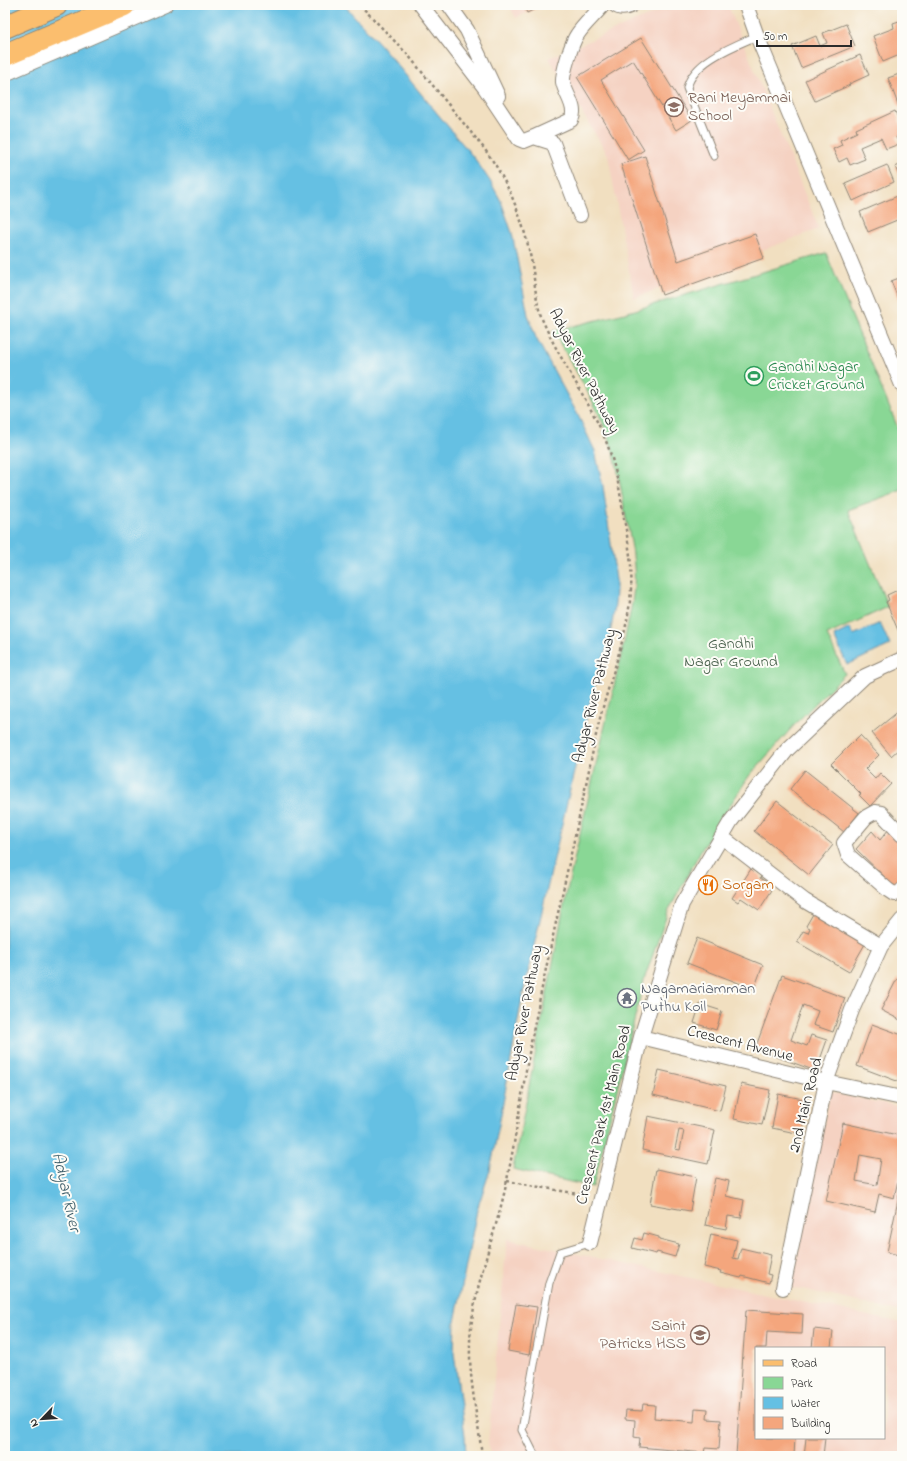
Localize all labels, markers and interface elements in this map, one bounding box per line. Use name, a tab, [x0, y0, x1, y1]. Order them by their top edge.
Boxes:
scale bar	[757, 22, 851, 48]
text: 50 m	[763, 28, 787, 46]
place label: Rani Meyammai School	[688, 86, 791, 128]
school or university icon: Rani Meyammai School	[663, 96, 685, 118]
street label: Adyar River Pathway	[542, 304, 626, 438]
place label: Gandhi Nagar Cricket Ground	[768, 355, 865, 397]
sports icon: Gandhi Nagar Cricket Ground	[743, 365, 765, 387]
street label: Adyar River Pathway	[567, 626, 623, 766]
park label: Gandhi Nagar Ground	[684, 632, 778, 674]
place label: Sorgam	[722, 873, 774, 897]
restaurant icon: Sorgam	[697, 874, 719, 896]
street label: Adyar River Pathway	[500, 943, 550, 1083]
place label: Nagamariamman Puthu Koil	[641, 977, 755, 1019]
temple icon: Nagamariamman Puthu Koil	[616, 987, 638, 1009]
street label: Crescent Avenue	[684, 1019, 796, 1069]
street label: Crescent Park 1st Main Road	[570, 1023, 638, 1207]
street label: 2nd Main Road	[783, 1055, 829, 1155]
water label: Adyar River	[44, 1150, 88, 1237]
place label: Saint Patricks HSS	[600, 1314, 687, 1356]
school or university icon: Saint Patricks HSS	[689, 1324, 711, 1346]
legend	[755, 1347, 885, 1439]
text: Road	[791, 1355, 817, 1373]
text: Park	[791, 1375, 813, 1393]
text: Water	[791, 1395, 820, 1413]
north arrow	[22, 1399, 62, 1439]
text: Building	[790, 1415, 830, 1434]
text: N	[25, 1416, 43, 1430]

